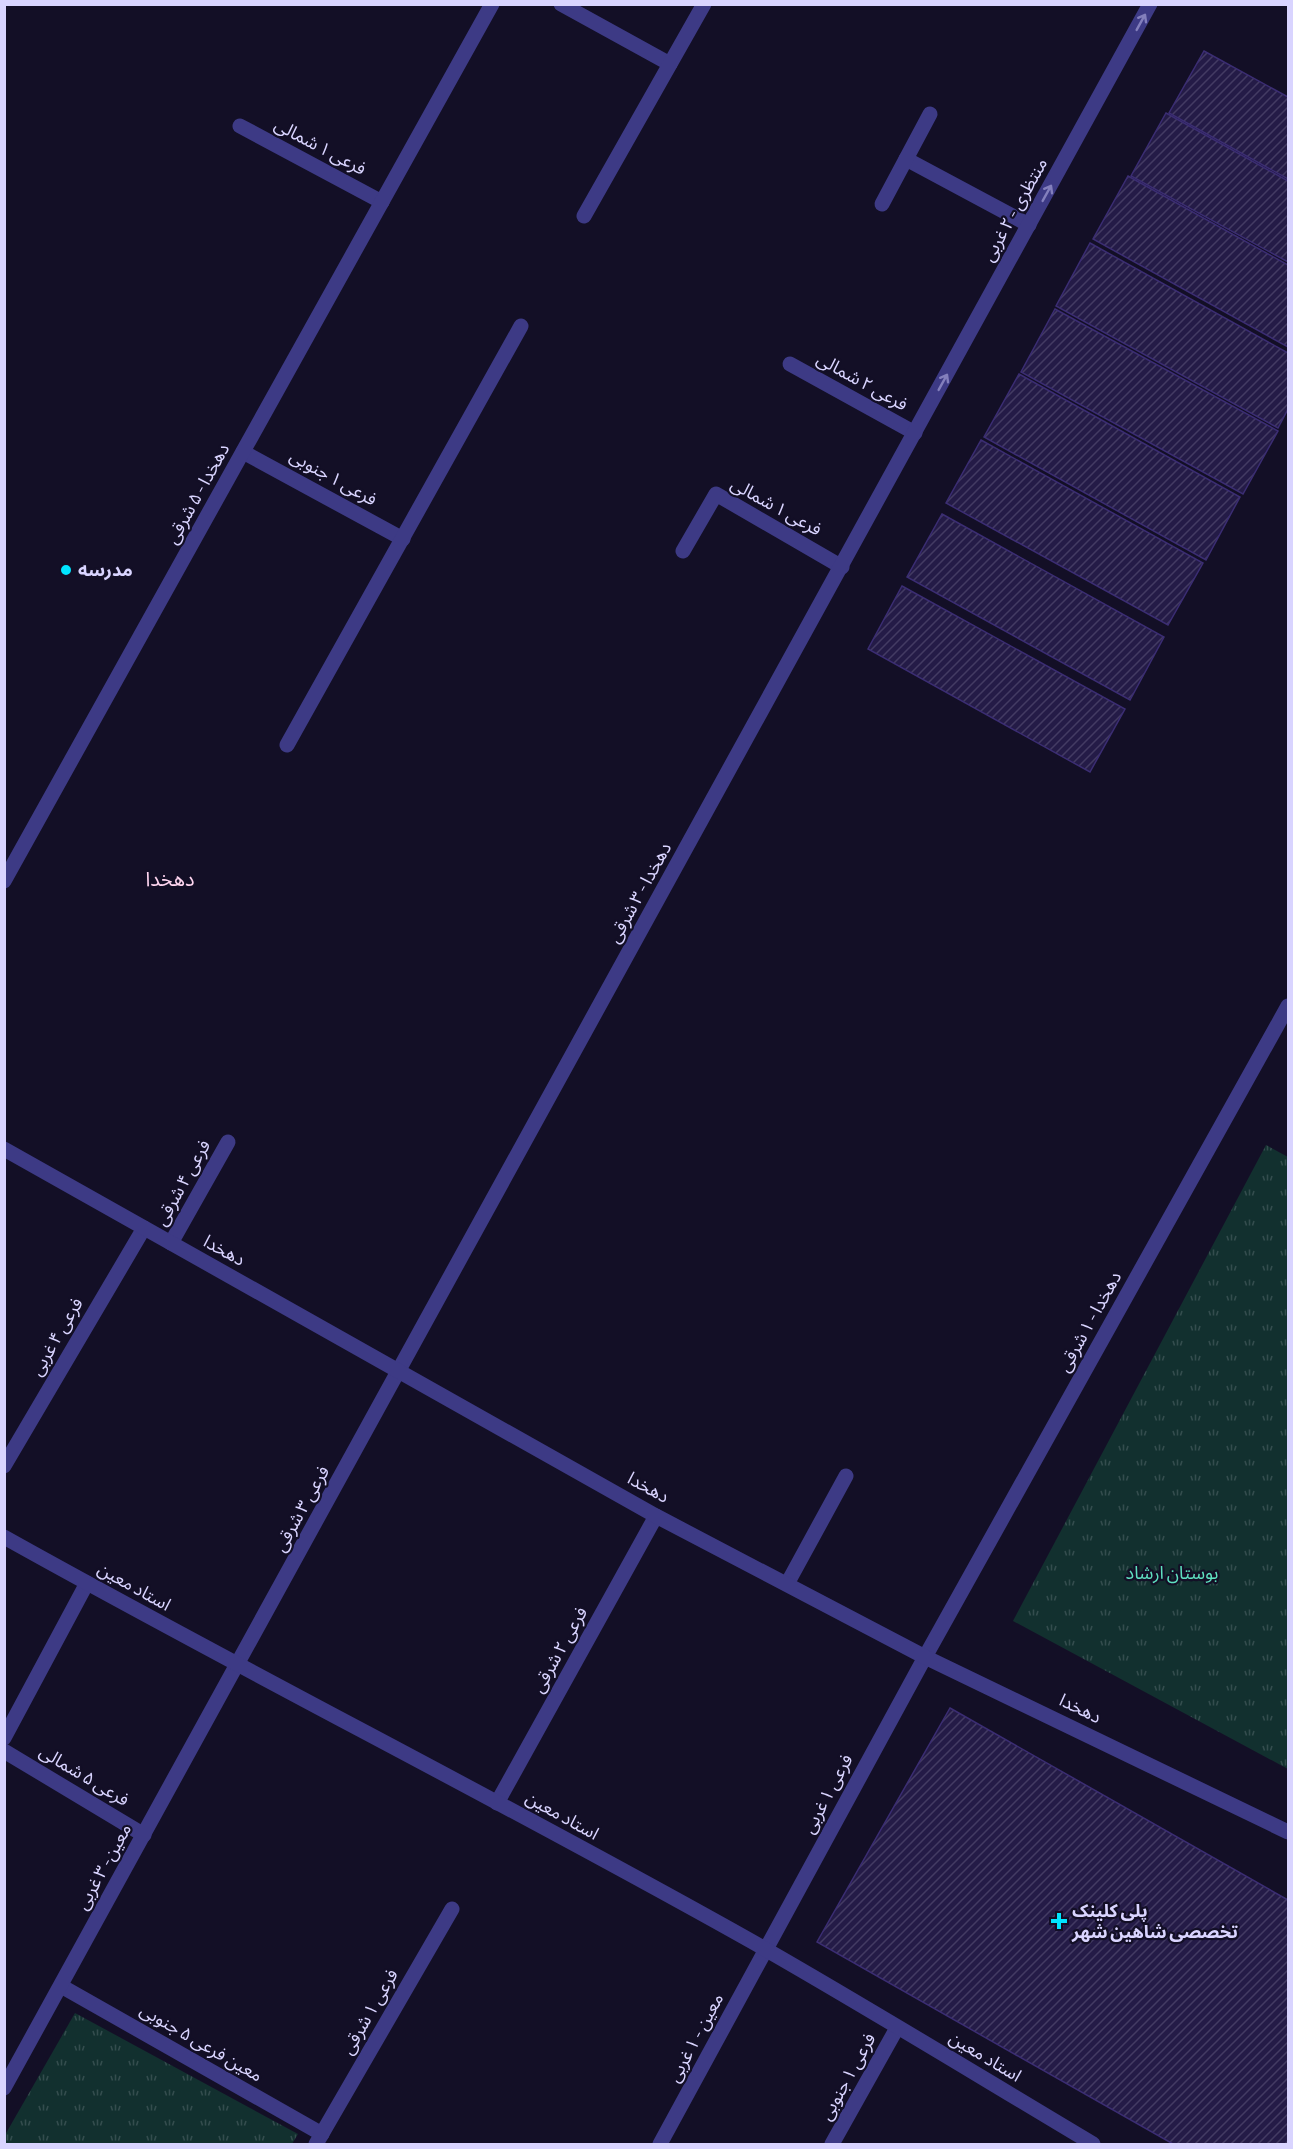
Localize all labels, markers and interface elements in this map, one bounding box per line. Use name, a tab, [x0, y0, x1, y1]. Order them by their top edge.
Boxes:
one-way arrow	[1135, 14, 1147, 31]
street label: فرعی ۱ شمالی	[271, 114, 369, 180]
street label: منتظری - ۲ غربی	[978, 155, 1052, 265]
one-way arrow	[1041, 185, 1053, 202]
street label: فرعی ۲ شمالی	[813, 348, 911, 416]
one-way arrow	[937, 374, 949, 391]
street label: دهخدا - ۵ شرقی	[162, 440, 234, 548]
street label: فرعی ۱ جنوبی	[286, 445, 380, 511]
street label: فرعی ۱ شمالی	[727, 473, 825, 541]
place label: مدرسه	[78, 560, 133, 581]
marker: مدرسه	[59, 563, 73, 577]
street label: دهخدا - ۳ شرقی	[604, 839, 676, 947]
district label: دهخدا	[145, 868, 195, 892]
street label: فرعی ۴ شرقی	[151, 1136, 215, 1230]
street label: دهخدا	[200, 1231, 248, 1271]
street label: دهخدا - ۱ شرقی	[1054, 1268, 1126, 1376]
street label: فرعی ۴ غربی	[26, 1294, 88, 1380]
street label: فرعی ۳ شرقی	[270, 1462, 334, 1556]
street label: دهخدا	[624, 1468, 672, 1508]
street label: استاد معین	[94, 1558, 174, 1616]
park label: بوستان ارشاد	[1126, 1563, 1218, 1584]
street label: فرعی ۲ شرقی	[528, 1603, 592, 1697]
street label: دهخدا	[1056, 1690, 1104, 1728]
street label: فرعی ۵ شمالی	[35, 1741, 133, 1811]
street label: فرعی ۱ غربی	[798, 1751, 858, 1837]
street label: استاد معین	[522, 1787, 602, 1845]
street label: معین- ۳ غربی	[72, 1820, 136, 1914]
place label: پلی کلینک تخصصی شاهین شهر	[1071, 1901, 1239, 1943]
marker: پلی کلینک تخصصی شاهین شهر	[1050, 1912, 1068, 1930]
street label: فرعی ۱ شرقی	[337, 1966, 403, 2058]
street label: معین - ۱ غربی	[664, 1990, 728, 2086]
street label: معین فرعی ۵ جنوبی	[136, 1999, 266, 2087]
street label: استاد معین	[945, 2027, 1025, 2087]
street label: فرعی ۱ جنوبی	[815, 2030, 881, 2124]

